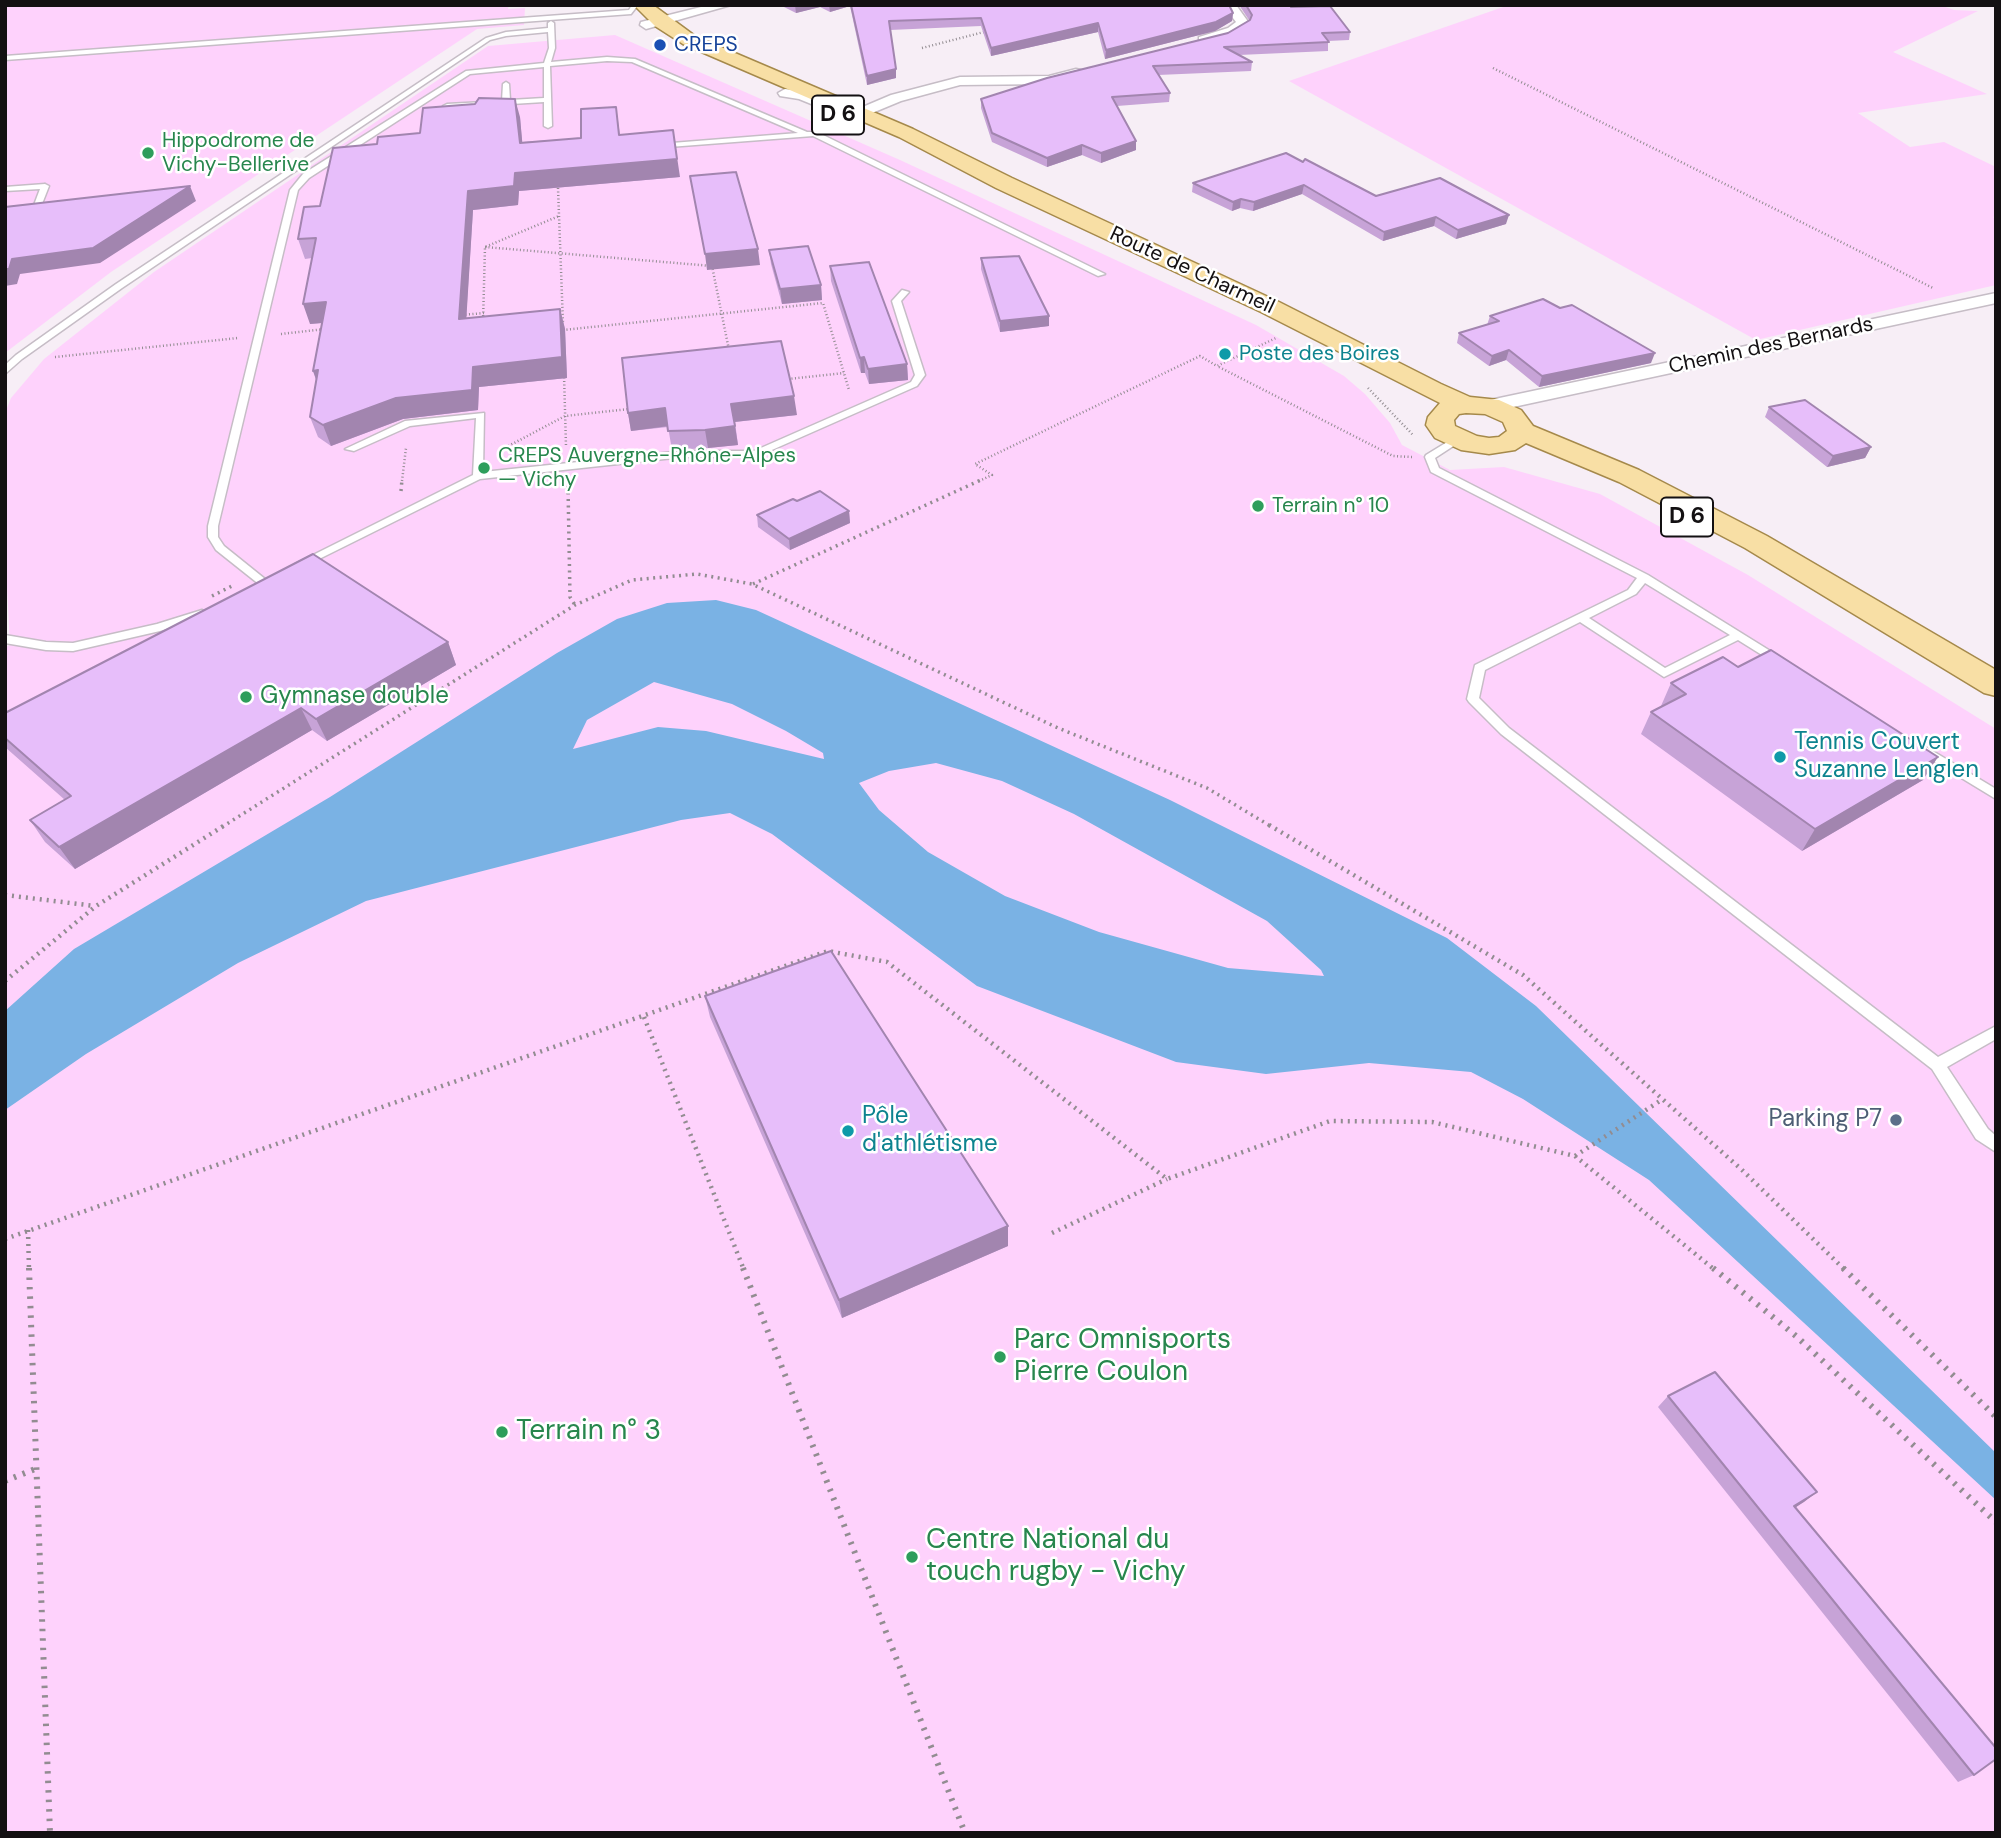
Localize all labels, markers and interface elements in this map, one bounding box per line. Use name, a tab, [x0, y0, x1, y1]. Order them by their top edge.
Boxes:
place label: CREPS	[674, 32, 738, 58]
marker: CREPS	[652, 37, 668, 53]
road number: D 6	[812, 96, 864, 134]
place label: Hippodrome de Vichy-Bellerive	[162, 128, 314, 178]
marker: Hippodrome de Vichy-Bellerive	[140, 145, 156, 161]
street label: Route de Charmeil	[1105, 222, 1279, 320]
street label: Chemin des Bernards	[1666, 312, 1876, 380]
place label: Poste des Boires	[1239, 341, 1400, 367]
marker: Poste des Boires	[1217, 346, 1233, 362]
place label: CREPS Auvergne-Rhône-Alpes — Vichy	[498, 443, 796, 493]
marker: CREPS Auvergne-Rhône-Alpes — Vichy	[476, 460, 492, 476]
place label: Terrain n° 10	[1272, 493, 1389, 519]
marker: Terrain n° 10	[1250, 498, 1266, 514]
road number: D 6	[1661, 498, 1713, 537]
place label: Gymnase double	[260, 683, 449, 711]
marker: Gymnase double	[238, 689, 254, 705]
place label: Tennis Couvert Suzanne Lenglen	[1794, 729, 1979, 785]
marker: Tennis Couvert Suzanne Lenglen	[1772, 749, 1788, 765]
place label: Pôle d'athlétisme	[862, 1103, 998, 1159]
place label: Parking P7	[1769, 1106, 1882, 1134]
marker: Parking P7	[1888, 1112, 1904, 1128]
marker: Pôle d'athlétisme	[840, 1123, 856, 1139]
place label: Parc Omnisports Pierre Coulon	[1014, 1324, 1231, 1390]
marker: Parc Omnisports Pierre Coulon	[992, 1349, 1008, 1365]
place label: Terrain n° 3	[516, 1415, 661, 1449]
marker: Terrain n° 3	[494, 1424, 510, 1440]
place label: Centre National du touch rugby - Vichy	[926, 1524, 1186, 1590]
marker: Centre National du touch rugby - Vichy	[904, 1549, 920, 1565]

